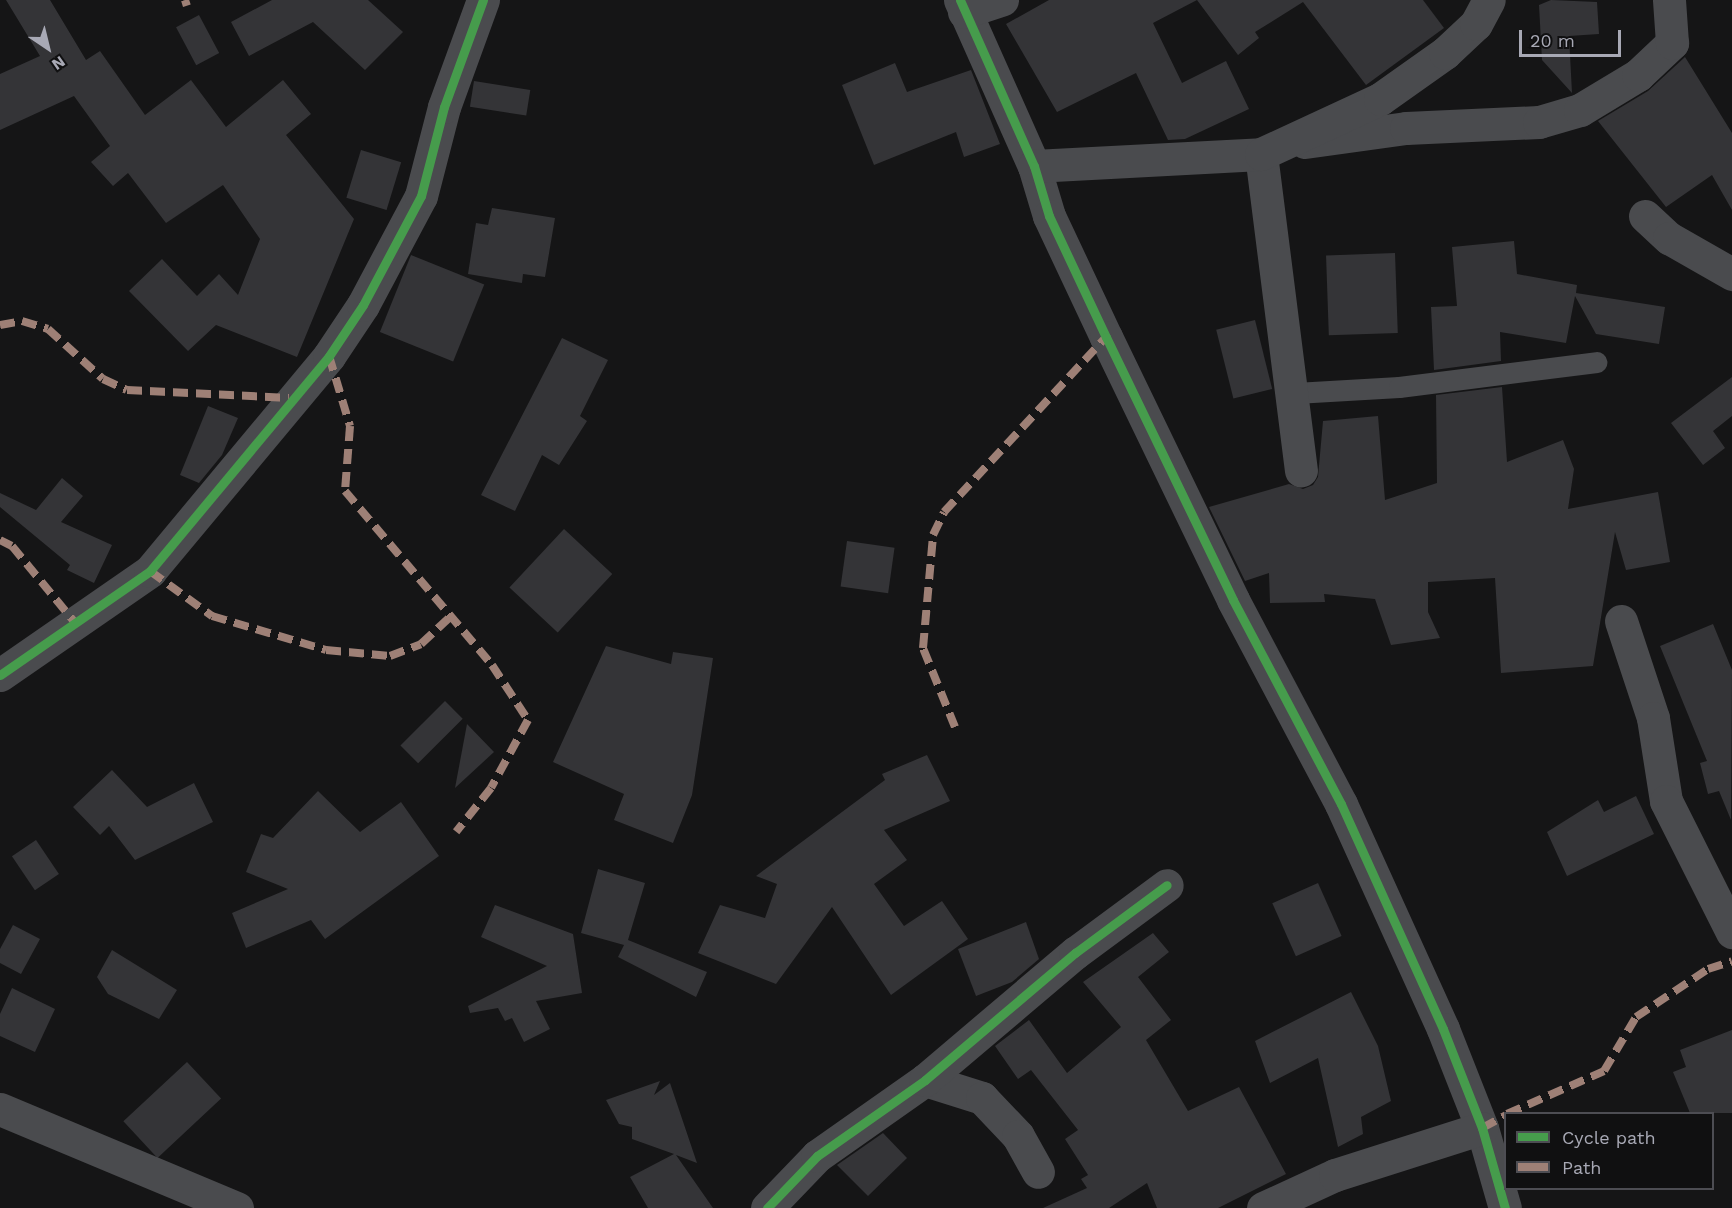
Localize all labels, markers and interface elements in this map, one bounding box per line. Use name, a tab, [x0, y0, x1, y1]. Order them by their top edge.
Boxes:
north arrow	[18, 18, 78, 78]
scale bar	[1522, 18, 1624, 56]
text: 20 m	[1530, 30, 1575, 51]
text: N	[48, 52, 69, 74]
legend	[1504, 1112, 1714, 1190]
text: Cycle path	[1562, 1127, 1656, 1148]
text: Path	[1562, 1157, 1602, 1178]

